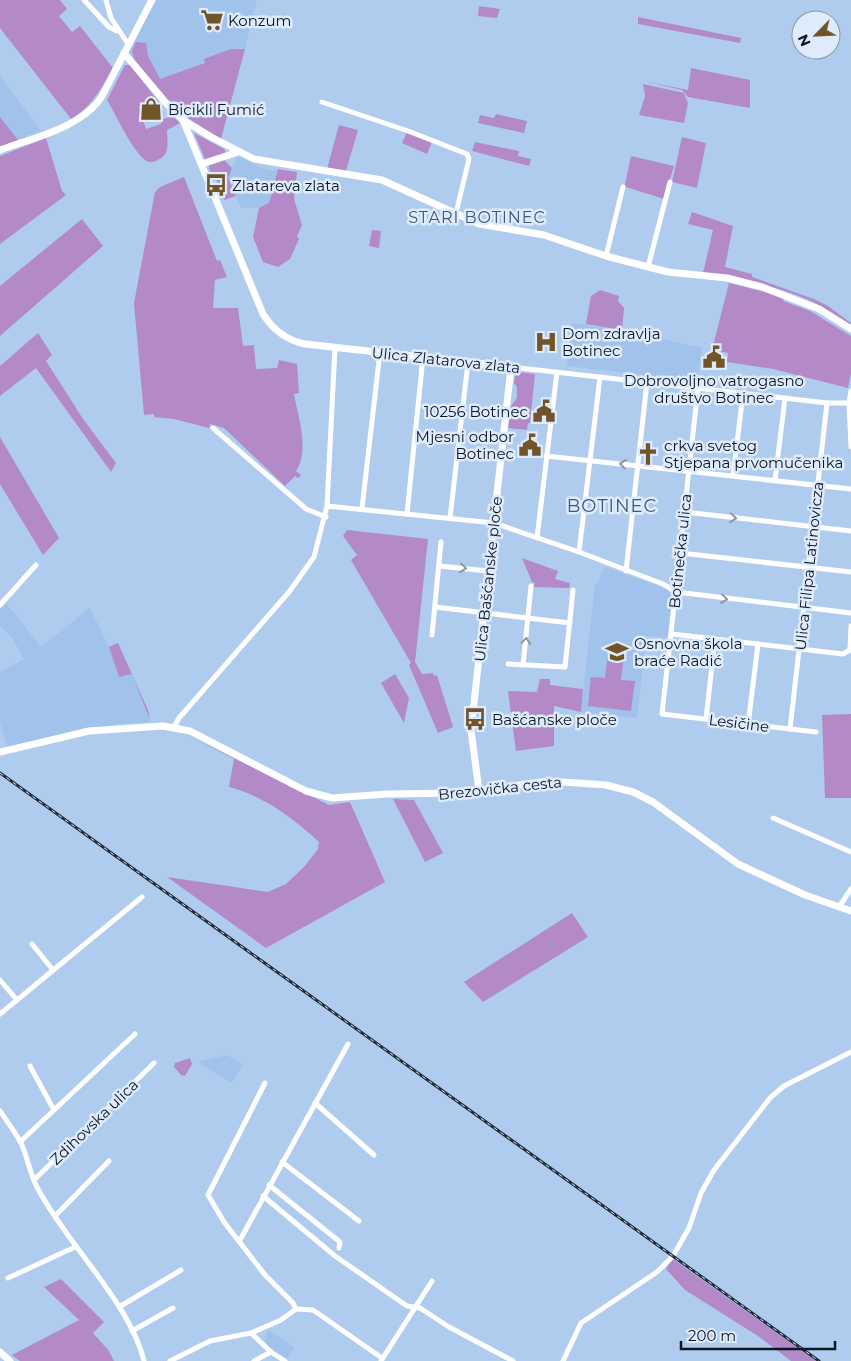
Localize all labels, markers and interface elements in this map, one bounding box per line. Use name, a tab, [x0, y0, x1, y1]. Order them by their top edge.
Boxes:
supermarket icon: Konzum	[199, 7, 225, 33]
north arrow	[791, 10, 841, 60]
place label: Konzum	[228, 11, 292, 30]
text: N	[794, 31, 815, 49]
shop icon: Bicikli Fumić	[138, 96, 164, 122]
place label: Bicikli Fumić	[168, 100, 264, 119]
bus stop icon: Zlatareva zlata	[203, 172, 229, 198]
place label: Zlatareva zlata	[232, 176, 340, 195]
district label: STARI BOTINEC	[408, 208, 546, 227]
place label: Dom zdravlja Botinec	[562, 324, 661, 360]
hospital icon: Dom zdravlja Botinec	[533, 329, 559, 355]
street label: Ulica Zlatarova zlata	[371, 343, 521, 377]
public building icon: Dobrovoljno vatrogasno društvo Botinec	[701, 344, 727, 370]
place label: Dobrovoljno vatrogasno društvo Botinec	[624, 371, 804, 407]
public building icon: 10256 Botinec	[531, 398, 557, 424]
place label: 10256 Botinec	[424, 402, 528, 421]
place label: Mjesni odbor Botinec	[416, 427, 514, 463]
public building icon: Mjesni odbor Botinec	[517, 432, 543, 458]
place label: crkva svetog Stjepana prvomučenika	[664, 436, 843, 472]
church icon: crkva svetog Stjepana prvomučenika	[635, 441, 661, 467]
one-way arrow	[619, 459, 627, 470]
street label: Ulica Filipa Latinovicza	[791, 481, 827, 651]
street label: Botinečka ulica	[665, 493, 695, 609]
street label: Ulica Bašćanske ploče	[470, 495, 506, 663]
district label: BOTINEC	[567, 495, 657, 517]
one-way arrow	[729, 512, 737, 523]
one-way arrow	[460, 562, 468, 573]
one-way arrow	[720, 593, 728, 604]
place label: Osnovna škola braće Radić	[634, 634, 743, 670]
one-way arrow	[520, 637, 531, 645]
school or university icon: Osnovna škola braće Radić	[604, 639, 630, 665]
bus stop icon: Bašćanske ploče	[462, 706, 488, 732]
place label: Bašćanske ploče	[492, 710, 617, 729]
street label: Lesičine	[708, 710, 770, 736]
street label: Brezovička cesta	[437, 772, 563, 804]
street label: Zdihovska ulica	[46, 1075, 142, 1169]
scale bar	[681, 1318, 835, 1350]
text: 200 m	[688, 1326, 736, 1345]

